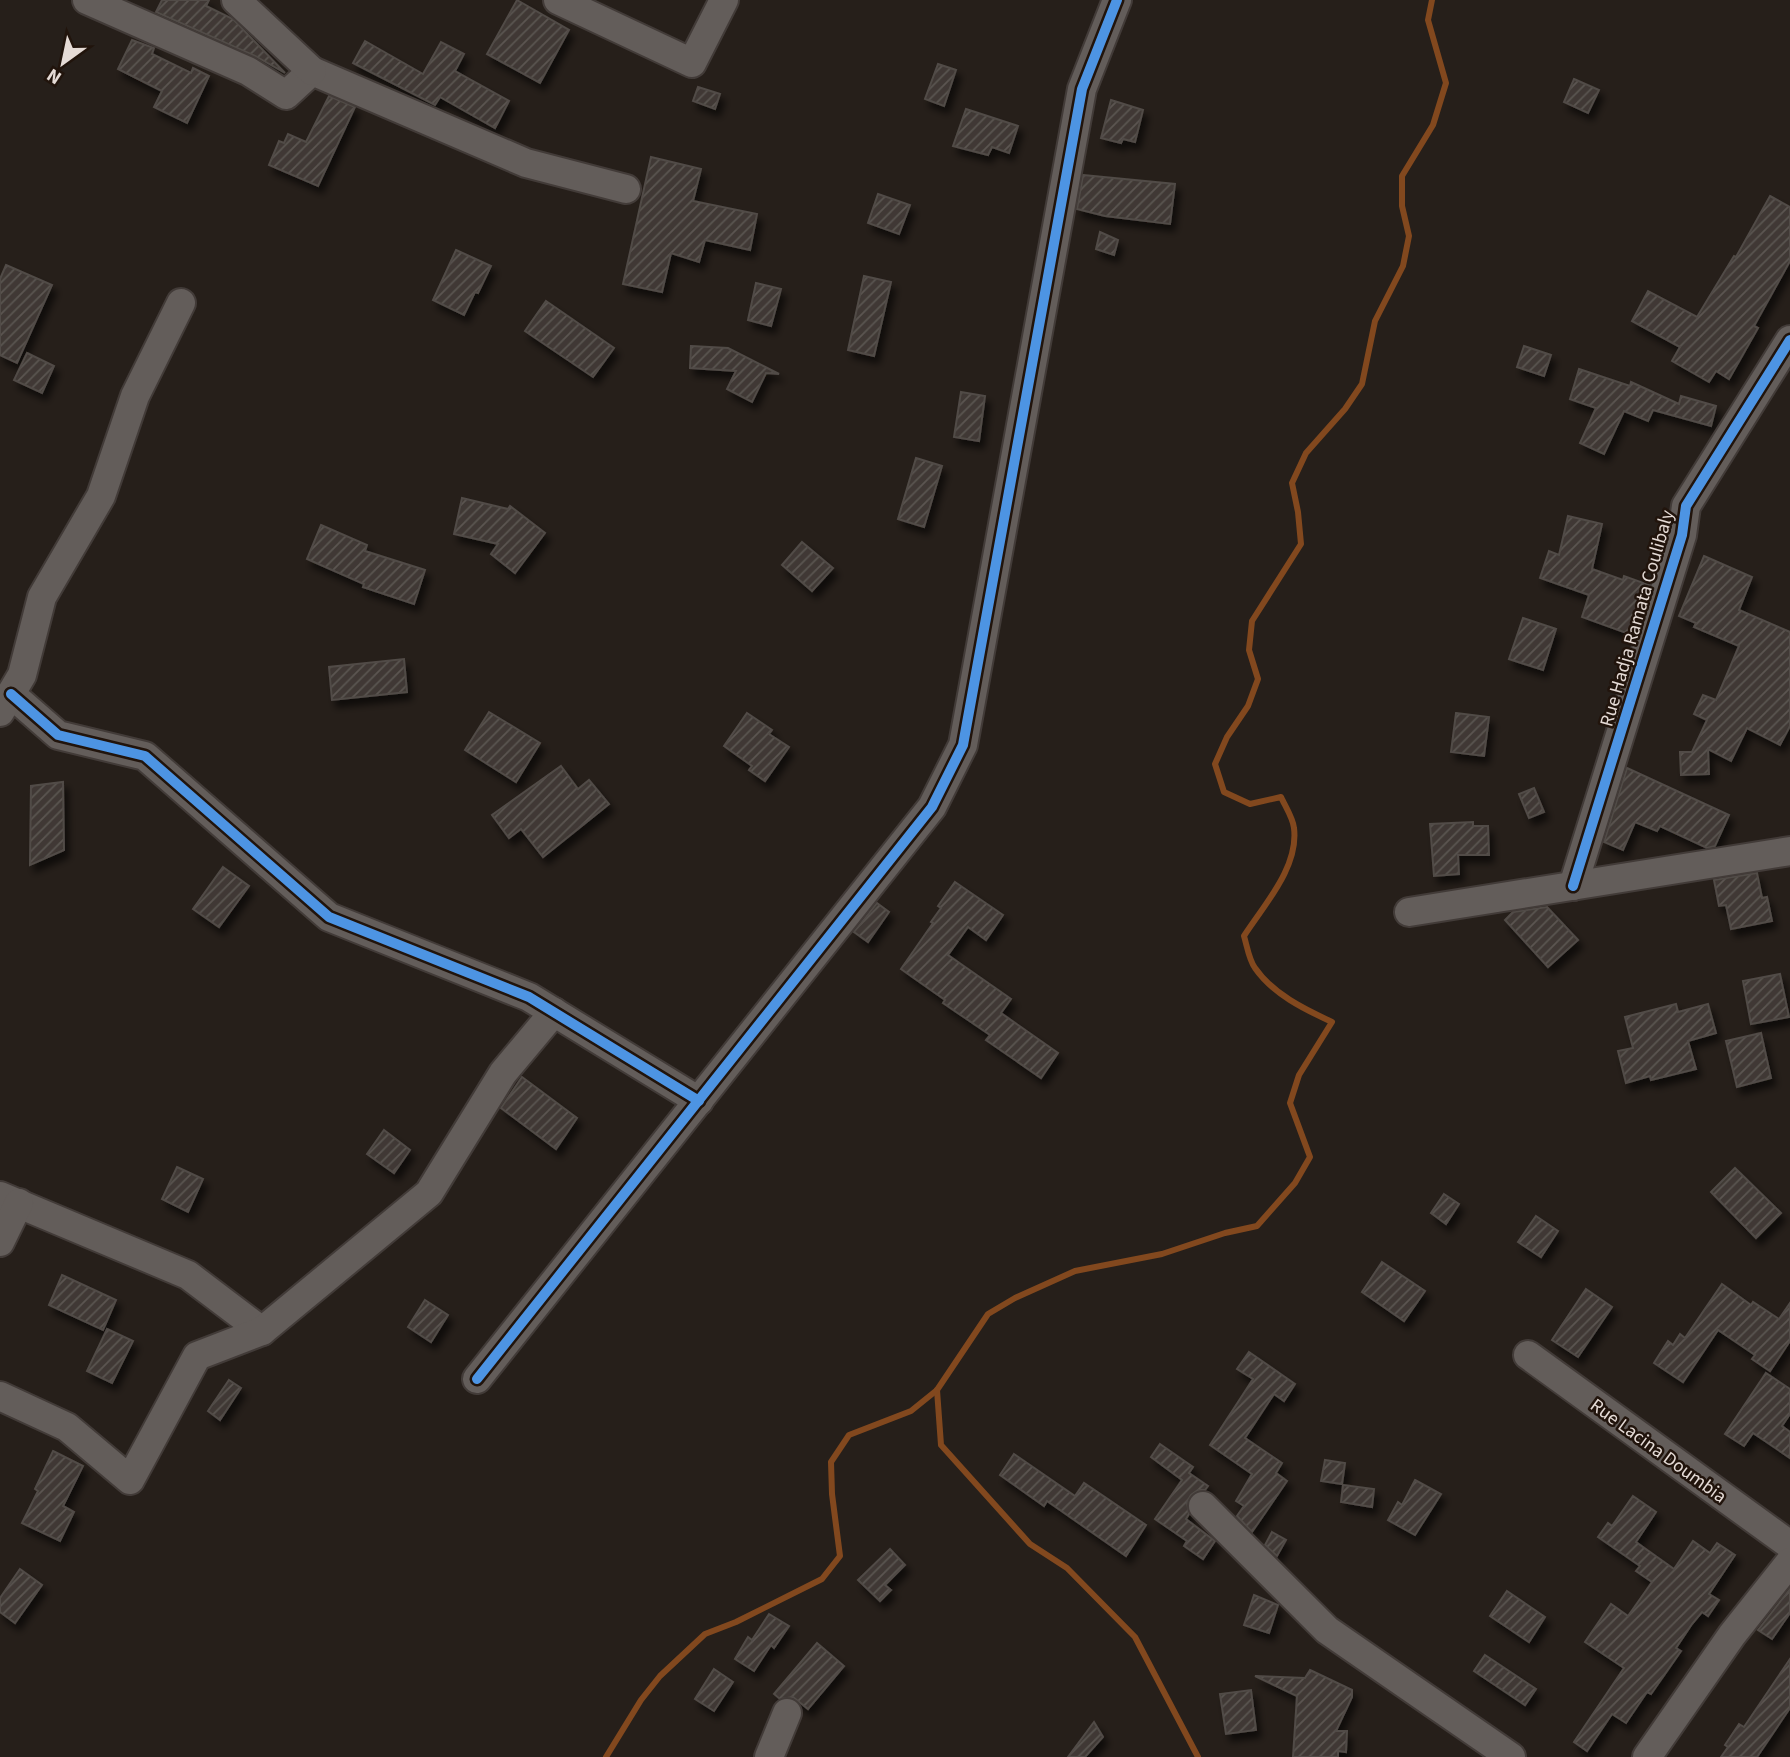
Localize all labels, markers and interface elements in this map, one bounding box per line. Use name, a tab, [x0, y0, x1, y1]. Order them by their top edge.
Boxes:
north arrow	[28, 28, 98, 98]
text: N	[42, 61, 67, 91]
street label: Rue Hadja Ramata Coulibaly	[1594, 507, 1681, 730]
street label: Rue Lacina Doumbia	[1584, 1392, 1732, 1510]

